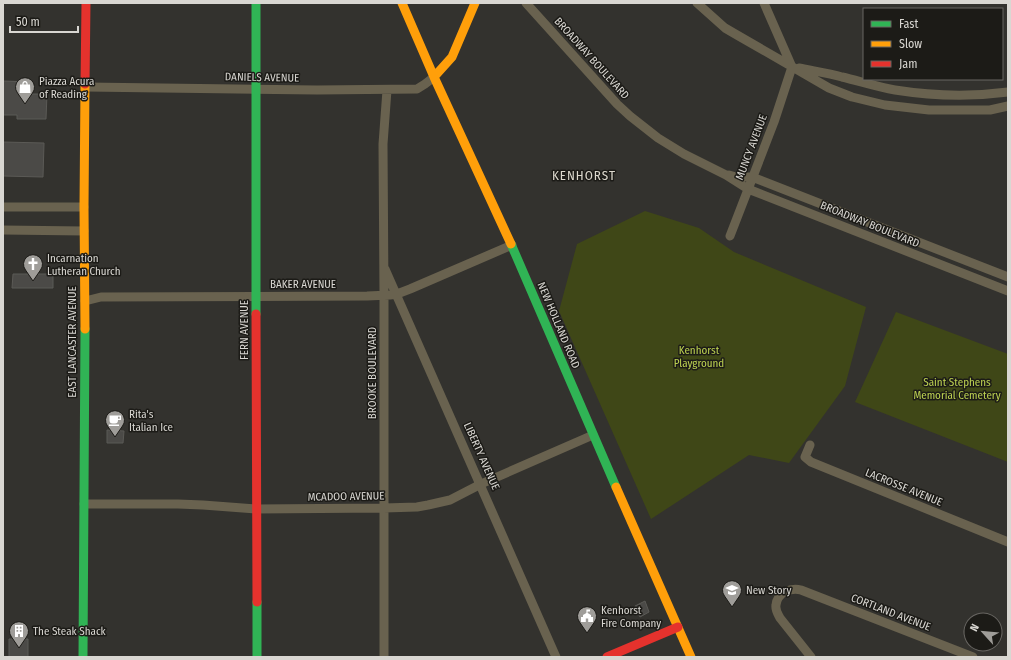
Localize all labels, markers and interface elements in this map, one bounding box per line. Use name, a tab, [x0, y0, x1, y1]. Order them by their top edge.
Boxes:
scale bar	[10, 8, 78, 34]
legend	[863, 8, 1003, 80]
text: 50 m	[16, 15, 40, 29]
street label: BROADWAY BOULEVARD	[552, 15, 632, 102]
text: Fast	[899, 17, 918, 31]
text: Slow	[899, 37, 922, 51]
text: Jam	[899, 57, 917, 71]
street label: DANIELS AVENUE	[225, 70, 299, 85]
place label: Piazza Acura of Reading	[39, 75, 95, 101]
shop icon: Piazza Acura of Reading	[14, 76, 36, 104]
street label: MUNCY AVENUE	[733, 113, 770, 182]
district label: KENHORST	[552, 168, 616, 183]
street label: BROADWAY BOULEVARD	[818, 199, 921, 250]
place label: Incarnation Lutheran Church	[47, 252, 121, 278]
church icon: Incarnation Lutheran Church	[22, 253, 44, 281]
street label: BAKER AVENUE	[270, 278, 336, 291]
street label: NEW HOLLAND ROAD	[535, 280, 583, 370]
street label: EAST LANCASTER AVENUE	[66, 286, 79, 398]
street label: FERN AVENUE	[238, 300, 251, 360]
street label: BROOKE BOULEVARD	[366, 327, 379, 419]
park label: Kenhorst Playground	[674, 344, 724, 370]
park label: Saint Stephens Memorial Cemetery	[913, 376, 1001, 402]
place label: Rita's Italian Ice	[129, 408, 173, 434]
cafe icon: Rita's Italian Ice	[104, 409, 126, 437]
street label: LIBERTY AVENUE	[461, 420, 502, 492]
street label: LACROSSE AVENUE	[863, 466, 944, 509]
street label: MCADOO AVENUE	[308, 489, 384, 504]
school or university icon: New Story	[721, 579, 743, 607]
place label: New Story	[746, 584, 791, 597]
street label: CORTLAND AVENUE	[849, 591, 932, 634]
place label: Kenhorst Fire Company	[601, 604, 661, 630]
public building icon: Kenhorst Fire Company	[576, 605, 598, 633]
north arrow	[963, 612, 1003, 652]
building icon: The Steak Shack	[8, 620, 30, 648]
text: N	[967, 622, 982, 634]
place label: The Steak Shack	[33, 625, 107, 638]

